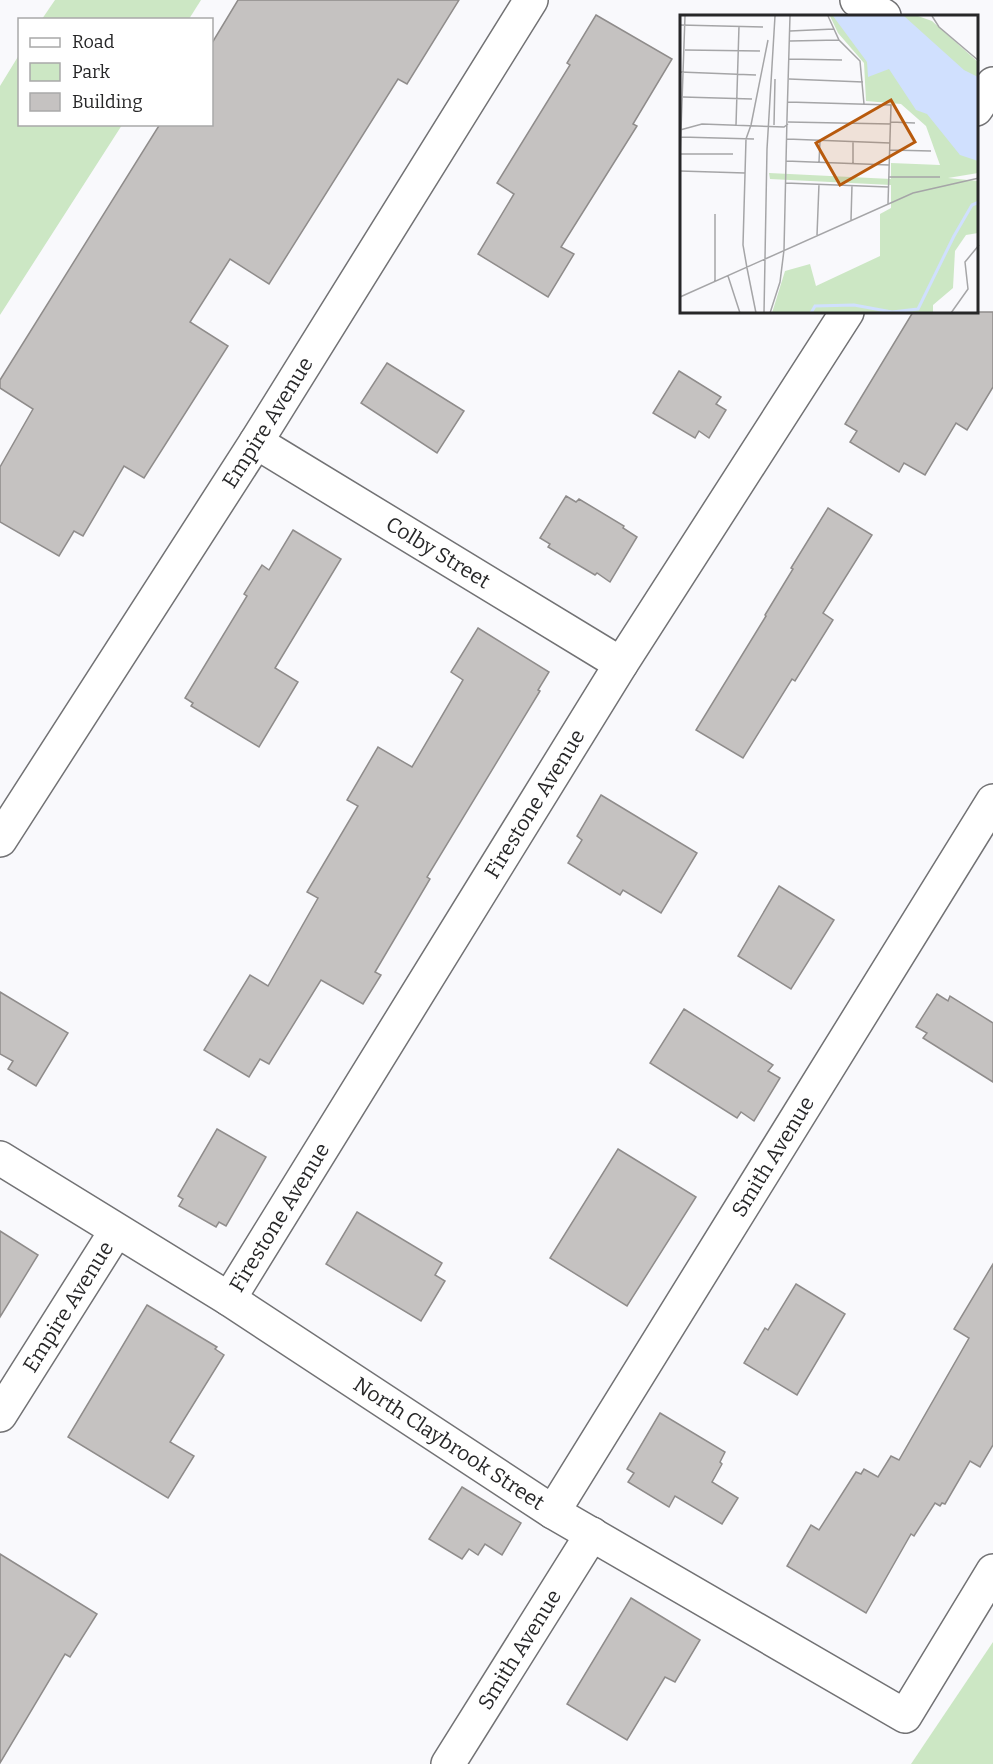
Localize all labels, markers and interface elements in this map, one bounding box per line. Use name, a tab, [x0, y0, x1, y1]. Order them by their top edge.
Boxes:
inset map	[680, 15, 978, 314]
legend	[18, 18, 213, 126]
text: Road	[72, 31, 115, 53]
text: Park	[72, 61, 111, 83]
text: Building	[72, 91, 143, 113]
street label: Empire Avenue	[217, 352, 319, 493]
street label: Colby Street	[381, 511, 495, 595]
street label: Firestone Avenue	[479, 724, 591, 883]
street label: Smith Avenue	[726, 1092, 820, 1222]
street label: Firestone Avenue	[224, 1138, 335, 1297]
street label: Empire Avenue	[17, 1236, 119, 1377]
street label: North Claybrook Street	[348, 1371, 550, 1516]
street label: Smith Avenue	[472, 1585, 567, 1714]

